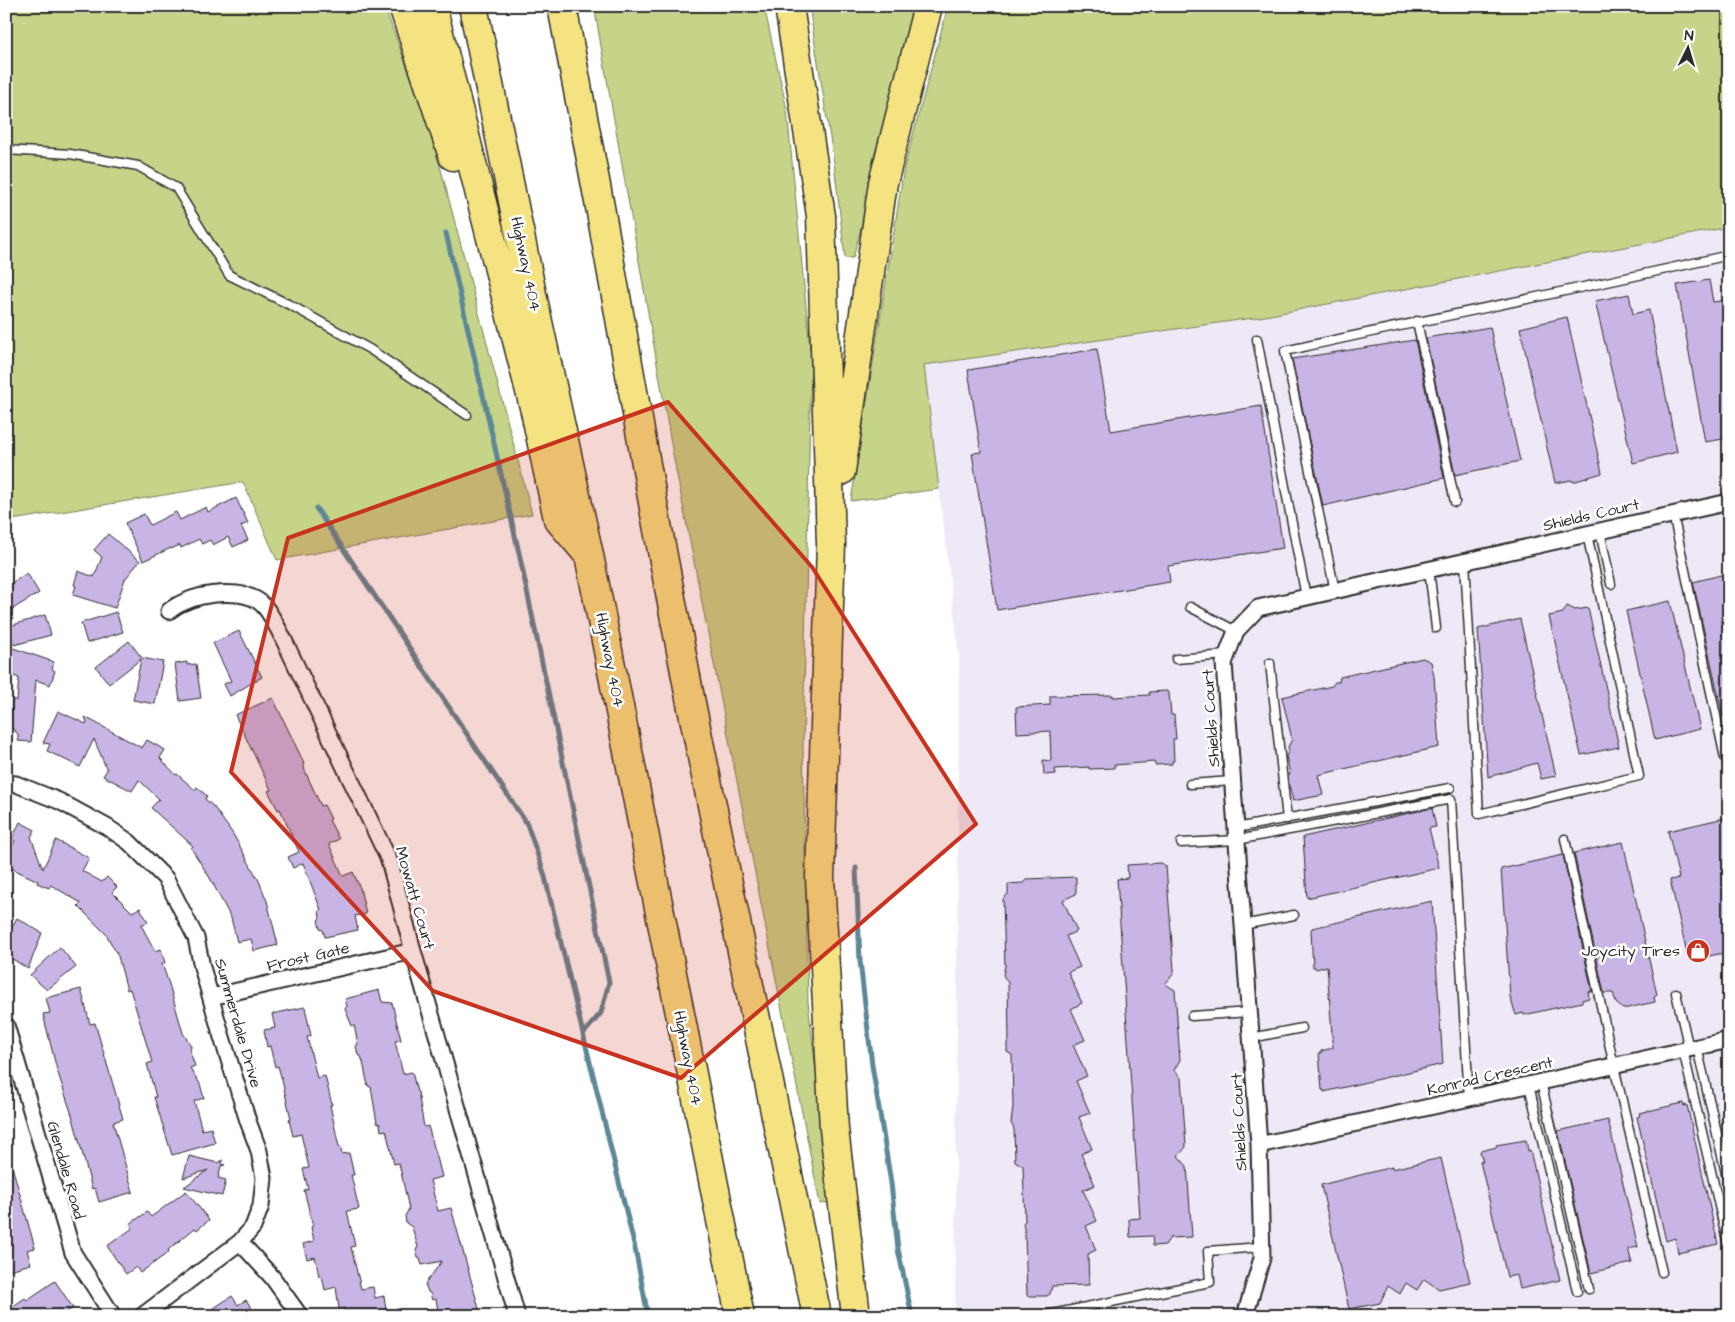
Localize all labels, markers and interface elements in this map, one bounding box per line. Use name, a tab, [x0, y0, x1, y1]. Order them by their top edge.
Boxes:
north arrow	[1662, 22, 1712, 72]
text: N	[1684, 26, 1695, 46]
street label: Highway 404	[504, 215, 547, 314]
street label: Shields Court	[1541, 493, 1642, 537]
street label: Highway 404	[589, 611, 630, 710]
street label: Shields Court	[1197, 668, 1225, 768]
street label: Mowatt Court	[390, 844, 440, 953]
street label: Frost Gate	[265, 937, 352, 977]
shop icon: Joycity Tires	[1685, 938, 1711, 964]
place label: Joycity Tires	[1582, 940, 1680, 963]
street label: Summerdale Drive	[209, 956, 267, 1090]
street label: Highway 404	[667, 1009, 708, 1108]
street label: Konrad Crescent	[1425, 1051, 1556, 1101]
street label: Shields Court	[1225, 1072, 1253, 1172]
street label: Glendale Road	[42, 1118, 90, 1222]

